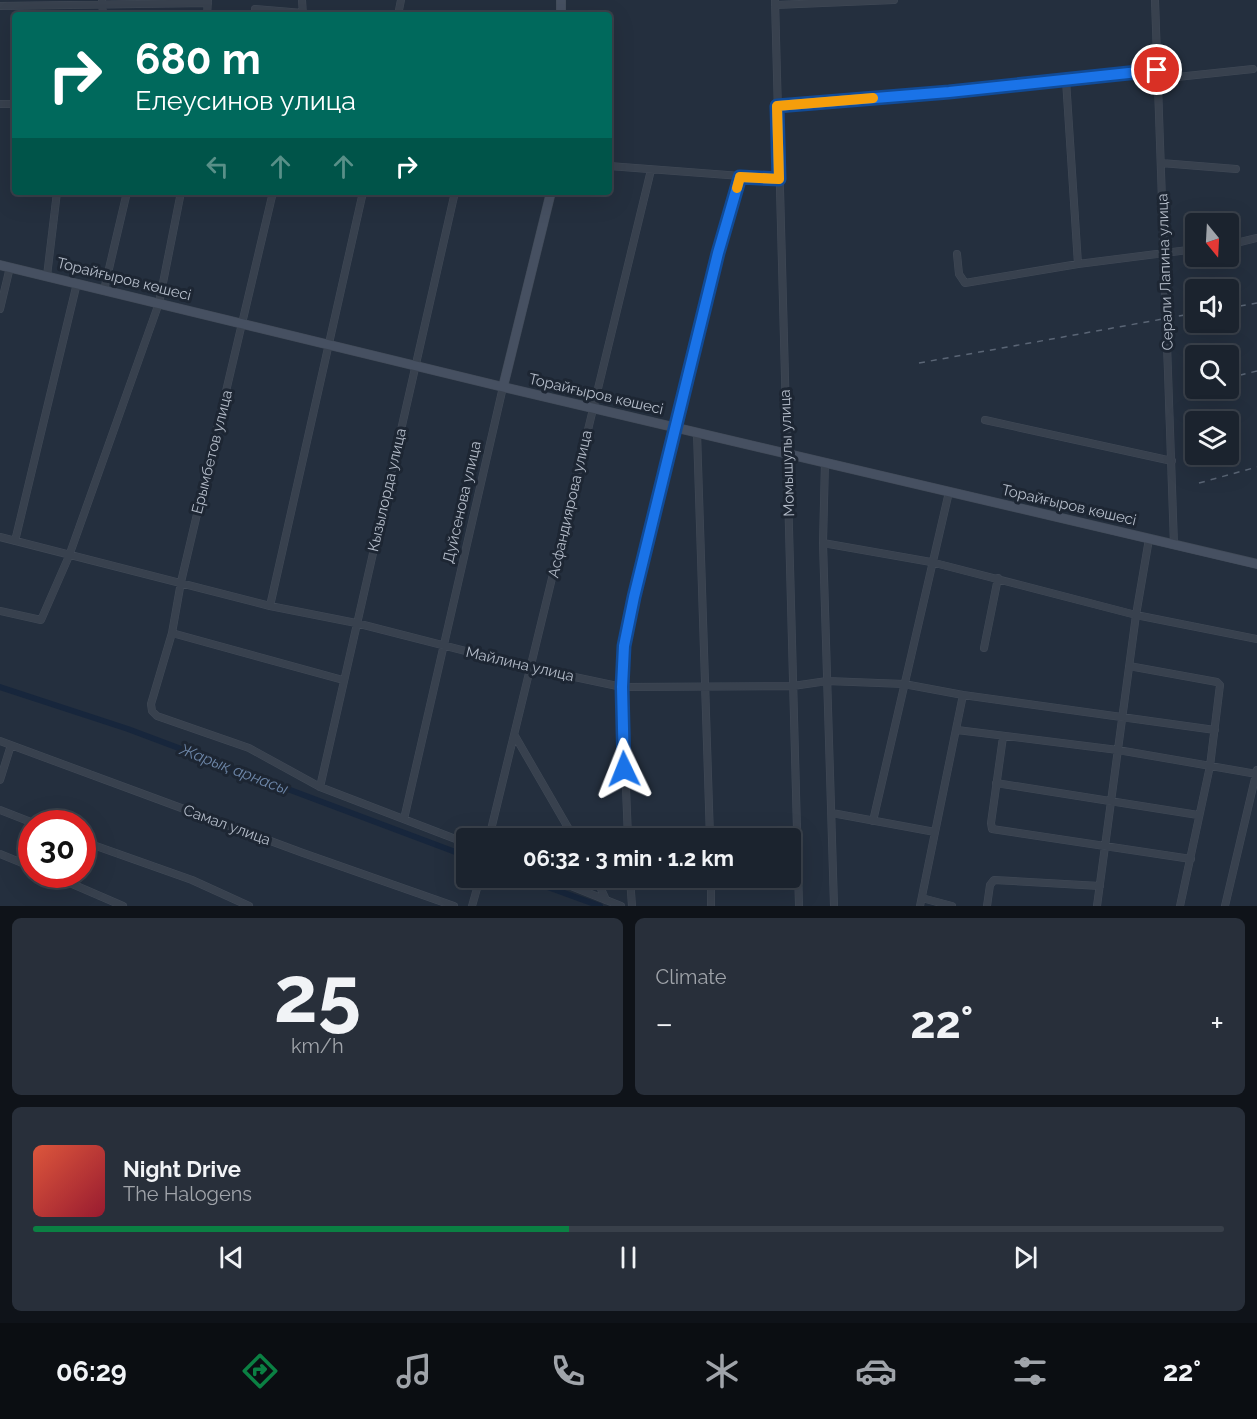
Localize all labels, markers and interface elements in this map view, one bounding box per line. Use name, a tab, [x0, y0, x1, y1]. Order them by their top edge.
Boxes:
text: 680 m	[135, 35, 261, 84]
icon: right	[36, 36, 114, 114]
pin	[1131, 44, 1182, 95]
icon: arrive	[1140, 53, 1173, 86]
text: Елеусинов улица	[135, 85, 356, 116]
icon: left	[201, 150, 234, 183]
icon: ahead	[264, 150, 297, 183]
icon: ahead	[327, 150, 360, 183]
icon: right	[390, 150, 423, 183]
street label: Серали Лапина улица	[1153, 193, 1177, 351]
north arrow	[1185, 213, 1239, 267]
map controls	[1185, 213, 1239, 465]
street label: Торайғыров көшесі	[55, 254, 193, 304]
button: sound	[1185, 279, 1239, 333]
button: search	[1185, 345, 1239, 399]
street label: Торайғыров көшесі	[527, 370, 665, 418]
street label: Ерымбетов улица	[188, 388, 236, 516]
street label: Момышулы улица	[776, 389, 798, 517]
button: layers	[1185, 411, 1239, 465]
street label: Кызылорда улица	[364, 426, 410, 554]
street label: Асфандиярова улица	[544, 428, 596, 580]
street label: Дуйсенова улица	[439, 439, 485, 565]
street label: Торайғыров көшесі	[1000, 481, 1138, 529]
street label: Майлина улица	[464, 643, 576, 685]
position arrow	[592, 737, 656, 801]
water label: Жарық арнасы	[176, 739, 291, 798]
street label: Самал улица	[181, 801, 273, 849]
speed limit sign: 30	[18, 810, 96, 888]
text: 06:32 · 3 min · 1.2 km	[523, 845, 734, 871]
text: 25	[274, 949, 361, 1040]
text: Climate	[656, 965, 727, 989]
text: 22°	[910, 996, 973, 1049]
text: −	[656, 1004, 673, 1043]
text: +	[1210, 1004, 1224, 1043]
text: km/h	[291, 1034, 344, 1058]
text: Night Drive	[123, 1156, 241, 1182]
text: The Halogens	[123, 1182, 252, 1206]
icon: previous	[215, 1241, 248, 1274]
icon: pause	[612, 1241, 645, 1274]
icon: next	[1009, 1241, 1042, 1274]
icon: directions	[239, 1350, 281, 1392]
icon: music	[393, 1350, 435, 1392]
icon: phone	[547, 1350, 589, 1392]
icon: climate	[701, 1350, 743, 1392]
icon: car	[855, 1350, 897, 1392]
icon: filters	[1009, 1350, 1051, 1392]
text: 06:29	[56, 1356, 127, 1387]
text: 22°	[1163, 1356, 1201, 1387]

